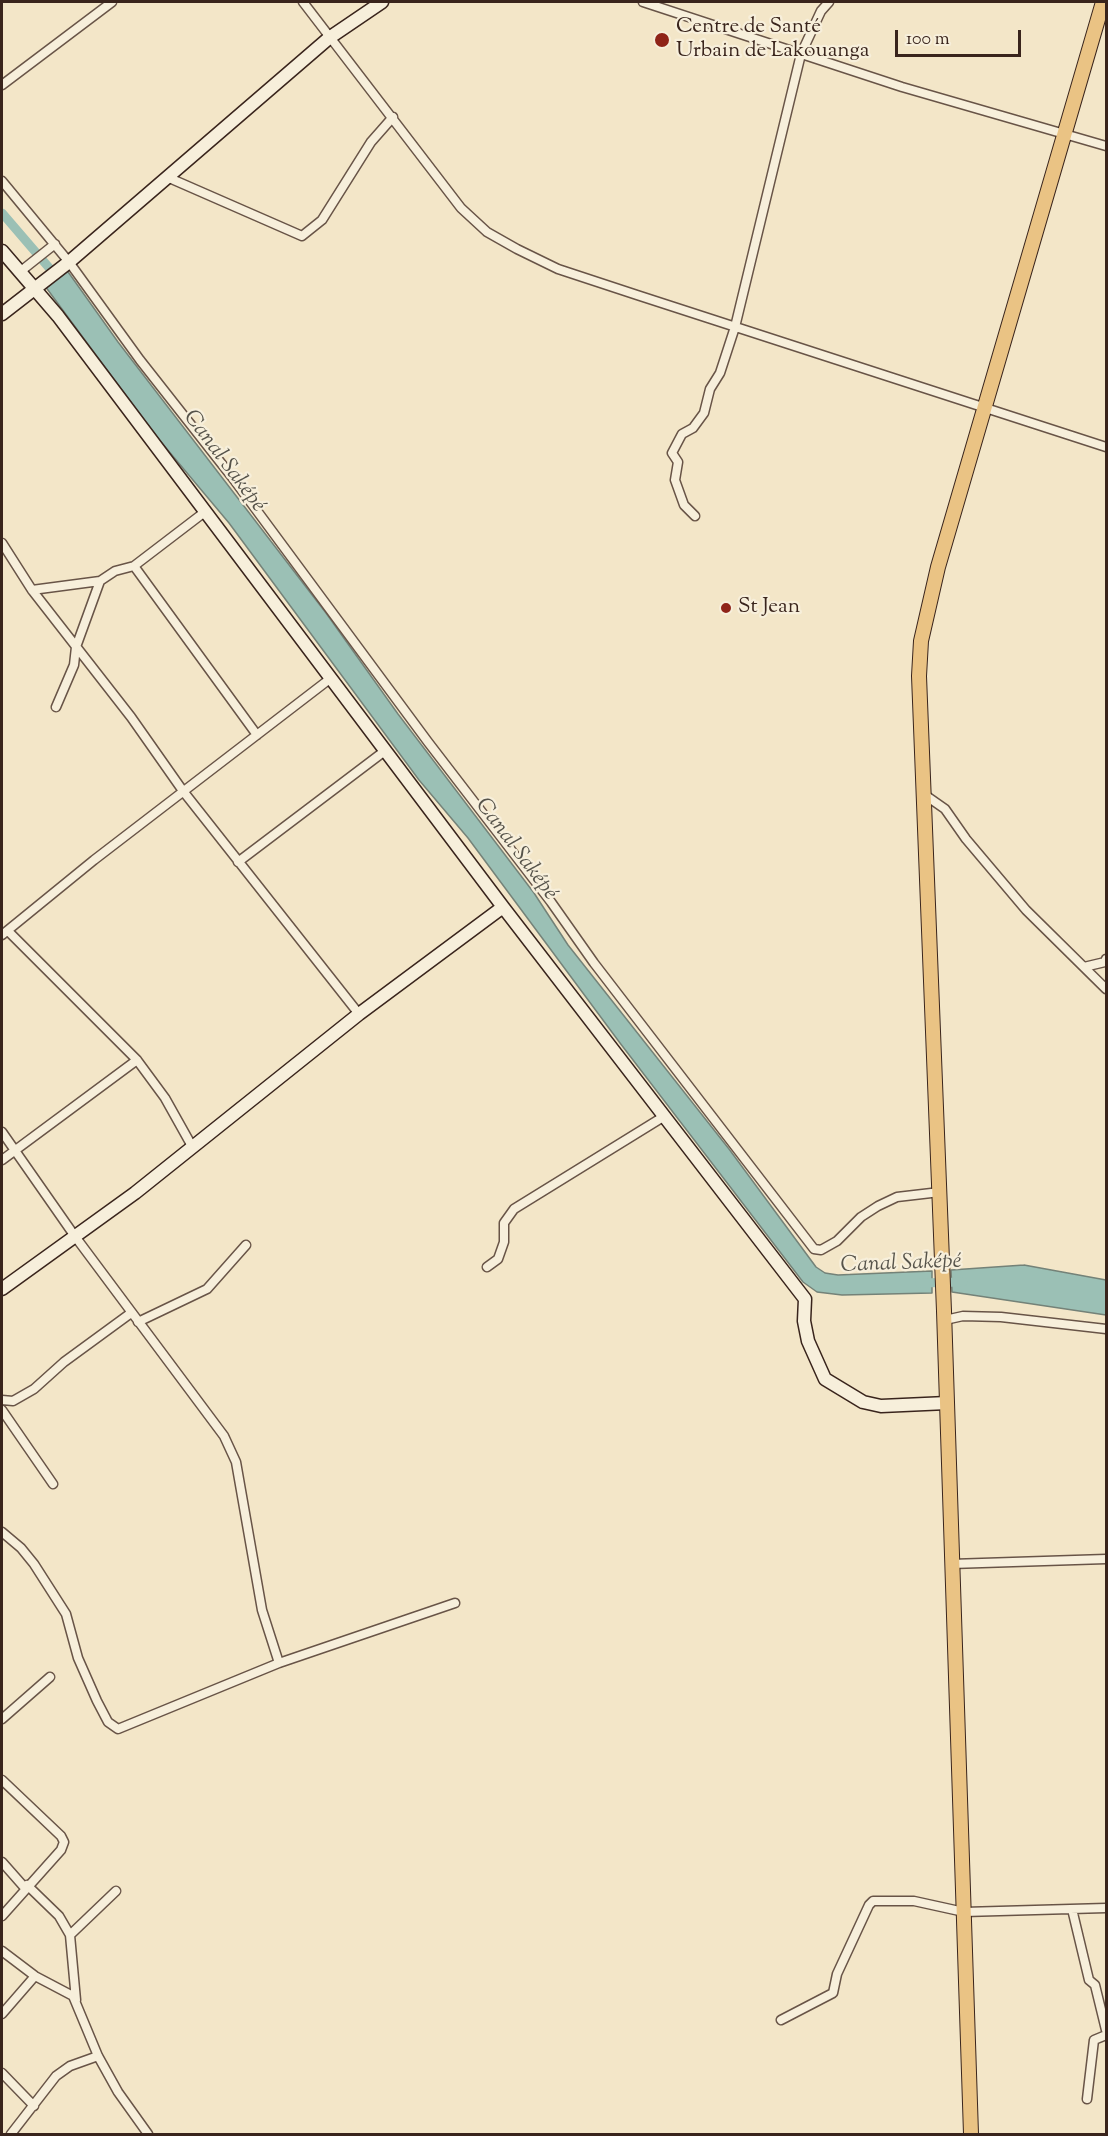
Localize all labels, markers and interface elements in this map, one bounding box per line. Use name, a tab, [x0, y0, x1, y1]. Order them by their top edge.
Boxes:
place label: Centre de Santé Urbain de Lakouanga	[676, 15, 869, 65]
scale bar	[898, 18, 1024, 56]
text: 100 m	[906, 27, 950, 53]
marker: Centre de Santé Urbain de Lakouanga	[653, 31, 671, 49]
water label: Canal Saképé	[176, 406, 270, 518]
place label: St Jean	[738, 595, 800, 621]
marker: St Jean	[719, 601, 733, 615]
water label: Canal Saképé	[468, 794, 562, 906]
water label: Canal Saképé	[840, 1250, 962, 1280]

